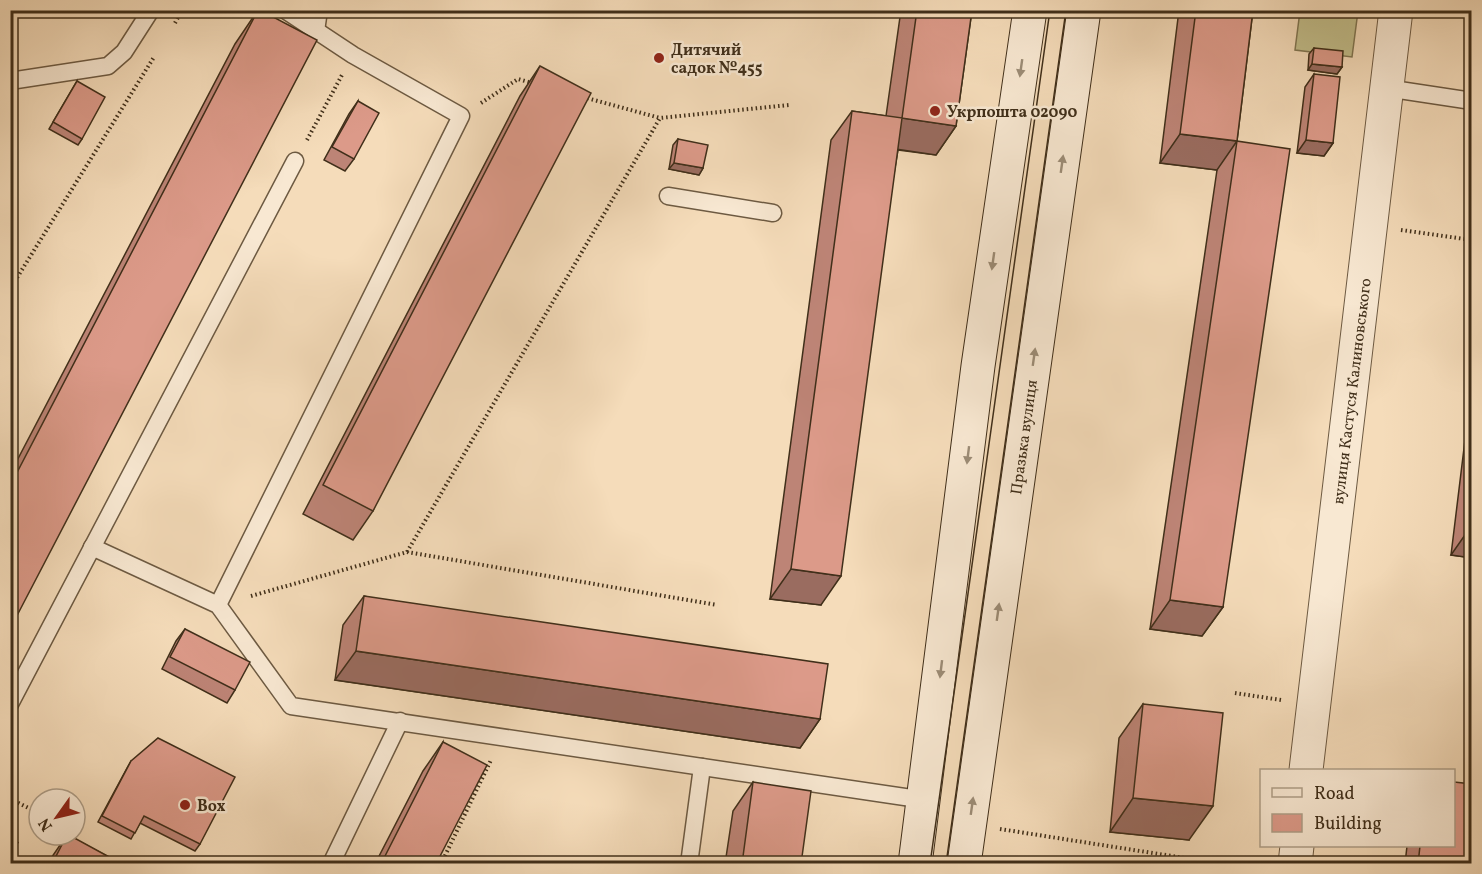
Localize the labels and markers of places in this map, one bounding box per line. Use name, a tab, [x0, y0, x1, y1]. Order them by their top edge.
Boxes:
place label: Дитячий садок №455	[671, 40, 763, 80]
marker: Дитячий садок №455	[652, 51, 666, 65]
place label: Укрпошта 02090	[947, 102, 1077, 124]
marker: Укрпошта 02090	[928, 104, 942, 118]
place label: Box	[197, 796, 226, 818]
marker: Box	[178, 798, 192, 812]

